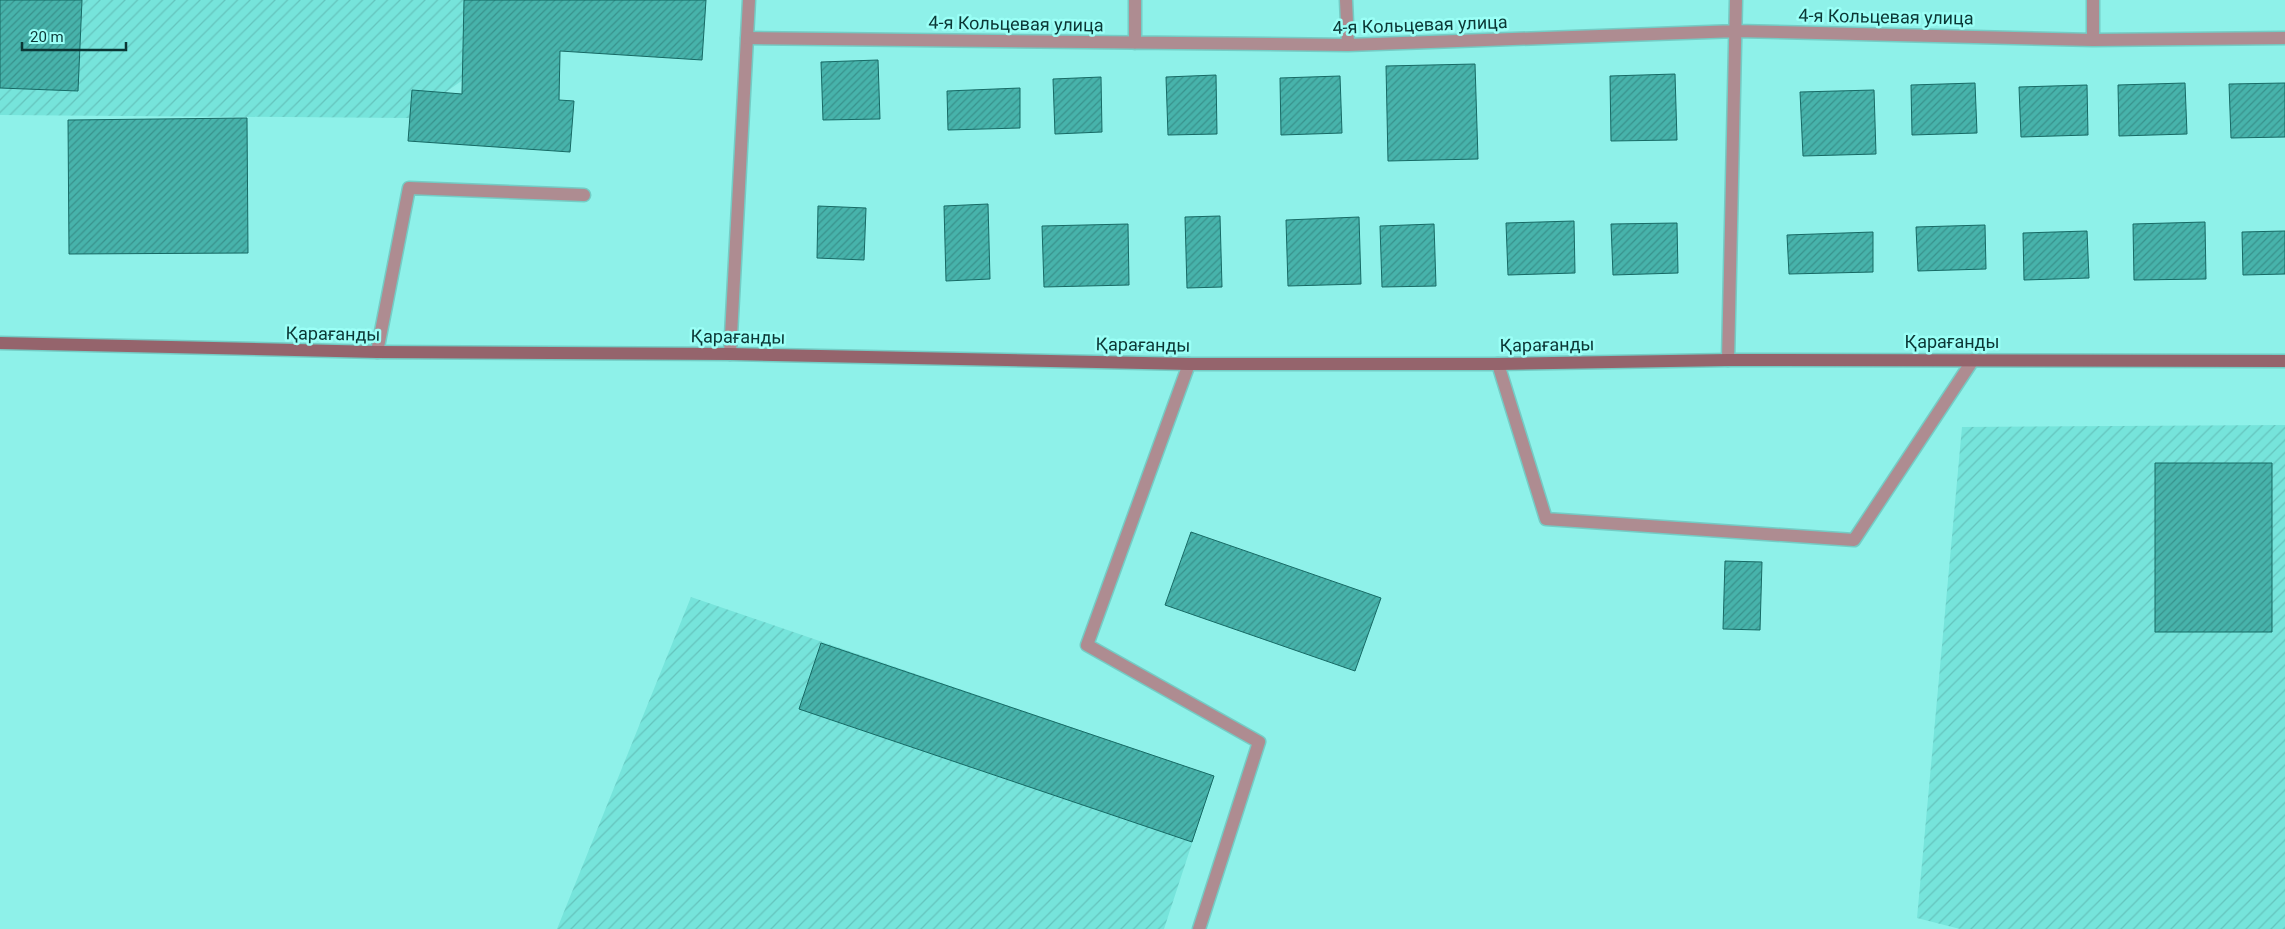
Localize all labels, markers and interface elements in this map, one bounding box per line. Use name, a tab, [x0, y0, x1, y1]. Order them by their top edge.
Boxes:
street label: 4-я Кольцевая улица	[1798, 4, 1974, 29]
street label: 4-я Кольцевая улица	[928, 11, 1104, 36]
street label: 4-я Кольцевая улица	[1332, 11, 1508, 38]
scale bar	[22, 20, 126, 52]
text: 20 m	[30, 28, 64, 46]
street label: Қарағанды	[285, 322, 381, 345]
street label: Қарағанды	[690, 325, 786, 348]
street label: Қарағанды	[1905, 331, 1999, 352]
street label: Қарағанды	[1095, 333, 1191, 356]
street label: Қарағанды	[1499, 333, 1595, 356]

